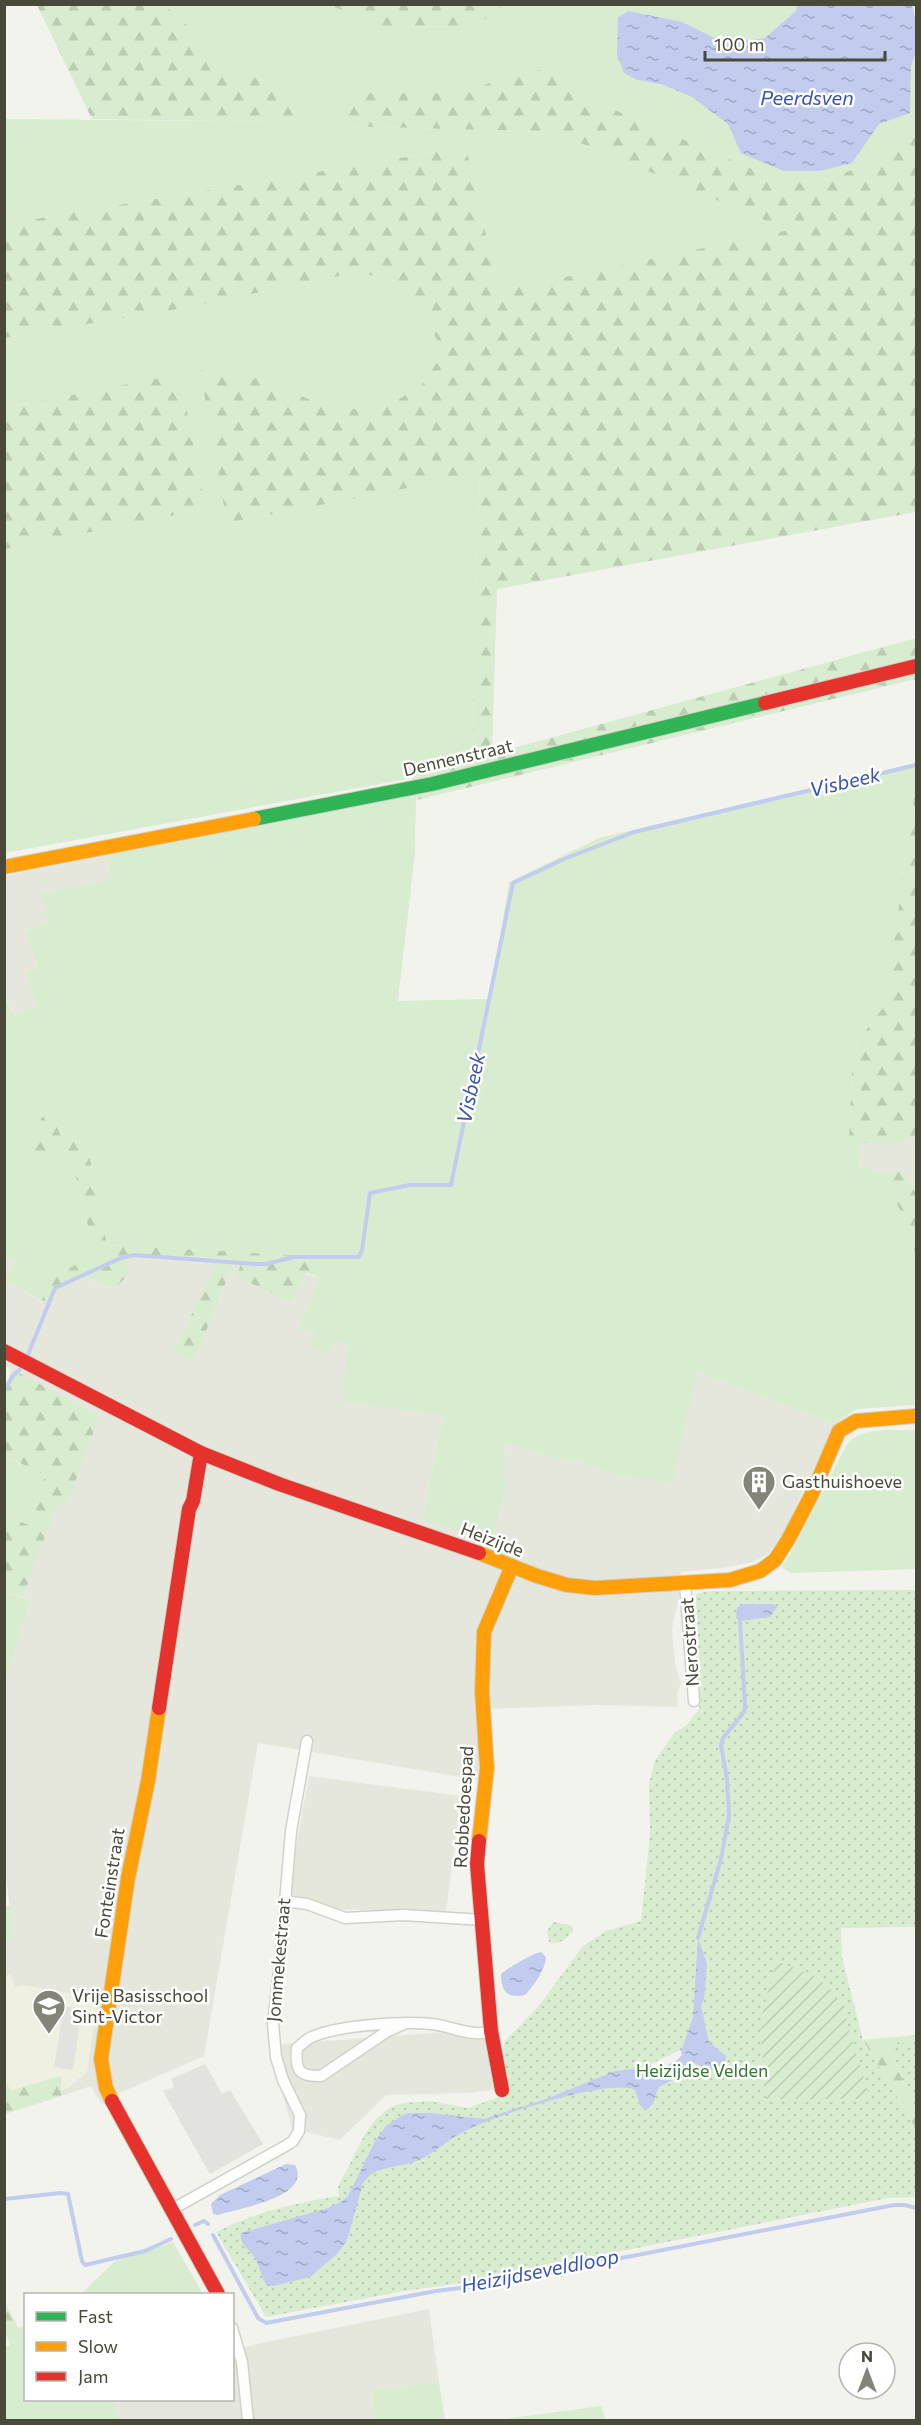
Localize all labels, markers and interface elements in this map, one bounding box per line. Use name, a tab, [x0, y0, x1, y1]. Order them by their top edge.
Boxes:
scale bar	[705, 24, 885, 62]
text: 100 m	[714, 33, 764, 55]
water label: Peerdsven	[760, 85, 854, 109]
street label: Dennenstraat	[401, 734, 515, 780]
water label: Visbeek	[807, 761, 884, 801]
water label: Visbeek	[451, 1049, 489, 1125]
building icon: Gasthuishoeve	[741, 1464, 777, 1511]
place label: Gasthuishoeve	[782, 1470, 902, 1492]
street label: Heizijde	[458, 1517, 527, 1561]
street label: Nerostraat	[675, 1597, 703, 1687]
street label: Robbedoespad	[449, 1745, 477, 1869]
street label: Fonteinstraat	[89, 1826, 129, 1940]
street label: Jommekestraat	[262, 1897, 294, 2023]
place label: Vrije Basisschool Sint-Victor	[72, 1984, 208, 2027]
school or university icon: Vrije Basisschool Sint-Victor	[31, 1988, 67, 2035]
park label: Heizijdse Velden	[636, 2059, 768, 2081]
water label: Heizijdseveldloop	[459, 2243, 621, 2297]
legend	[24, 2293, 234, 2401]
text: Fast	[78, 2305, 113, 2327]
text: Slow	[78, 2335, 118, 2357]
north arrow	[837, 2341, 897, 2401]
text: N	[861, 2346, 873, 2365]
text: Jam	[78, 2365, 108, 2387]

